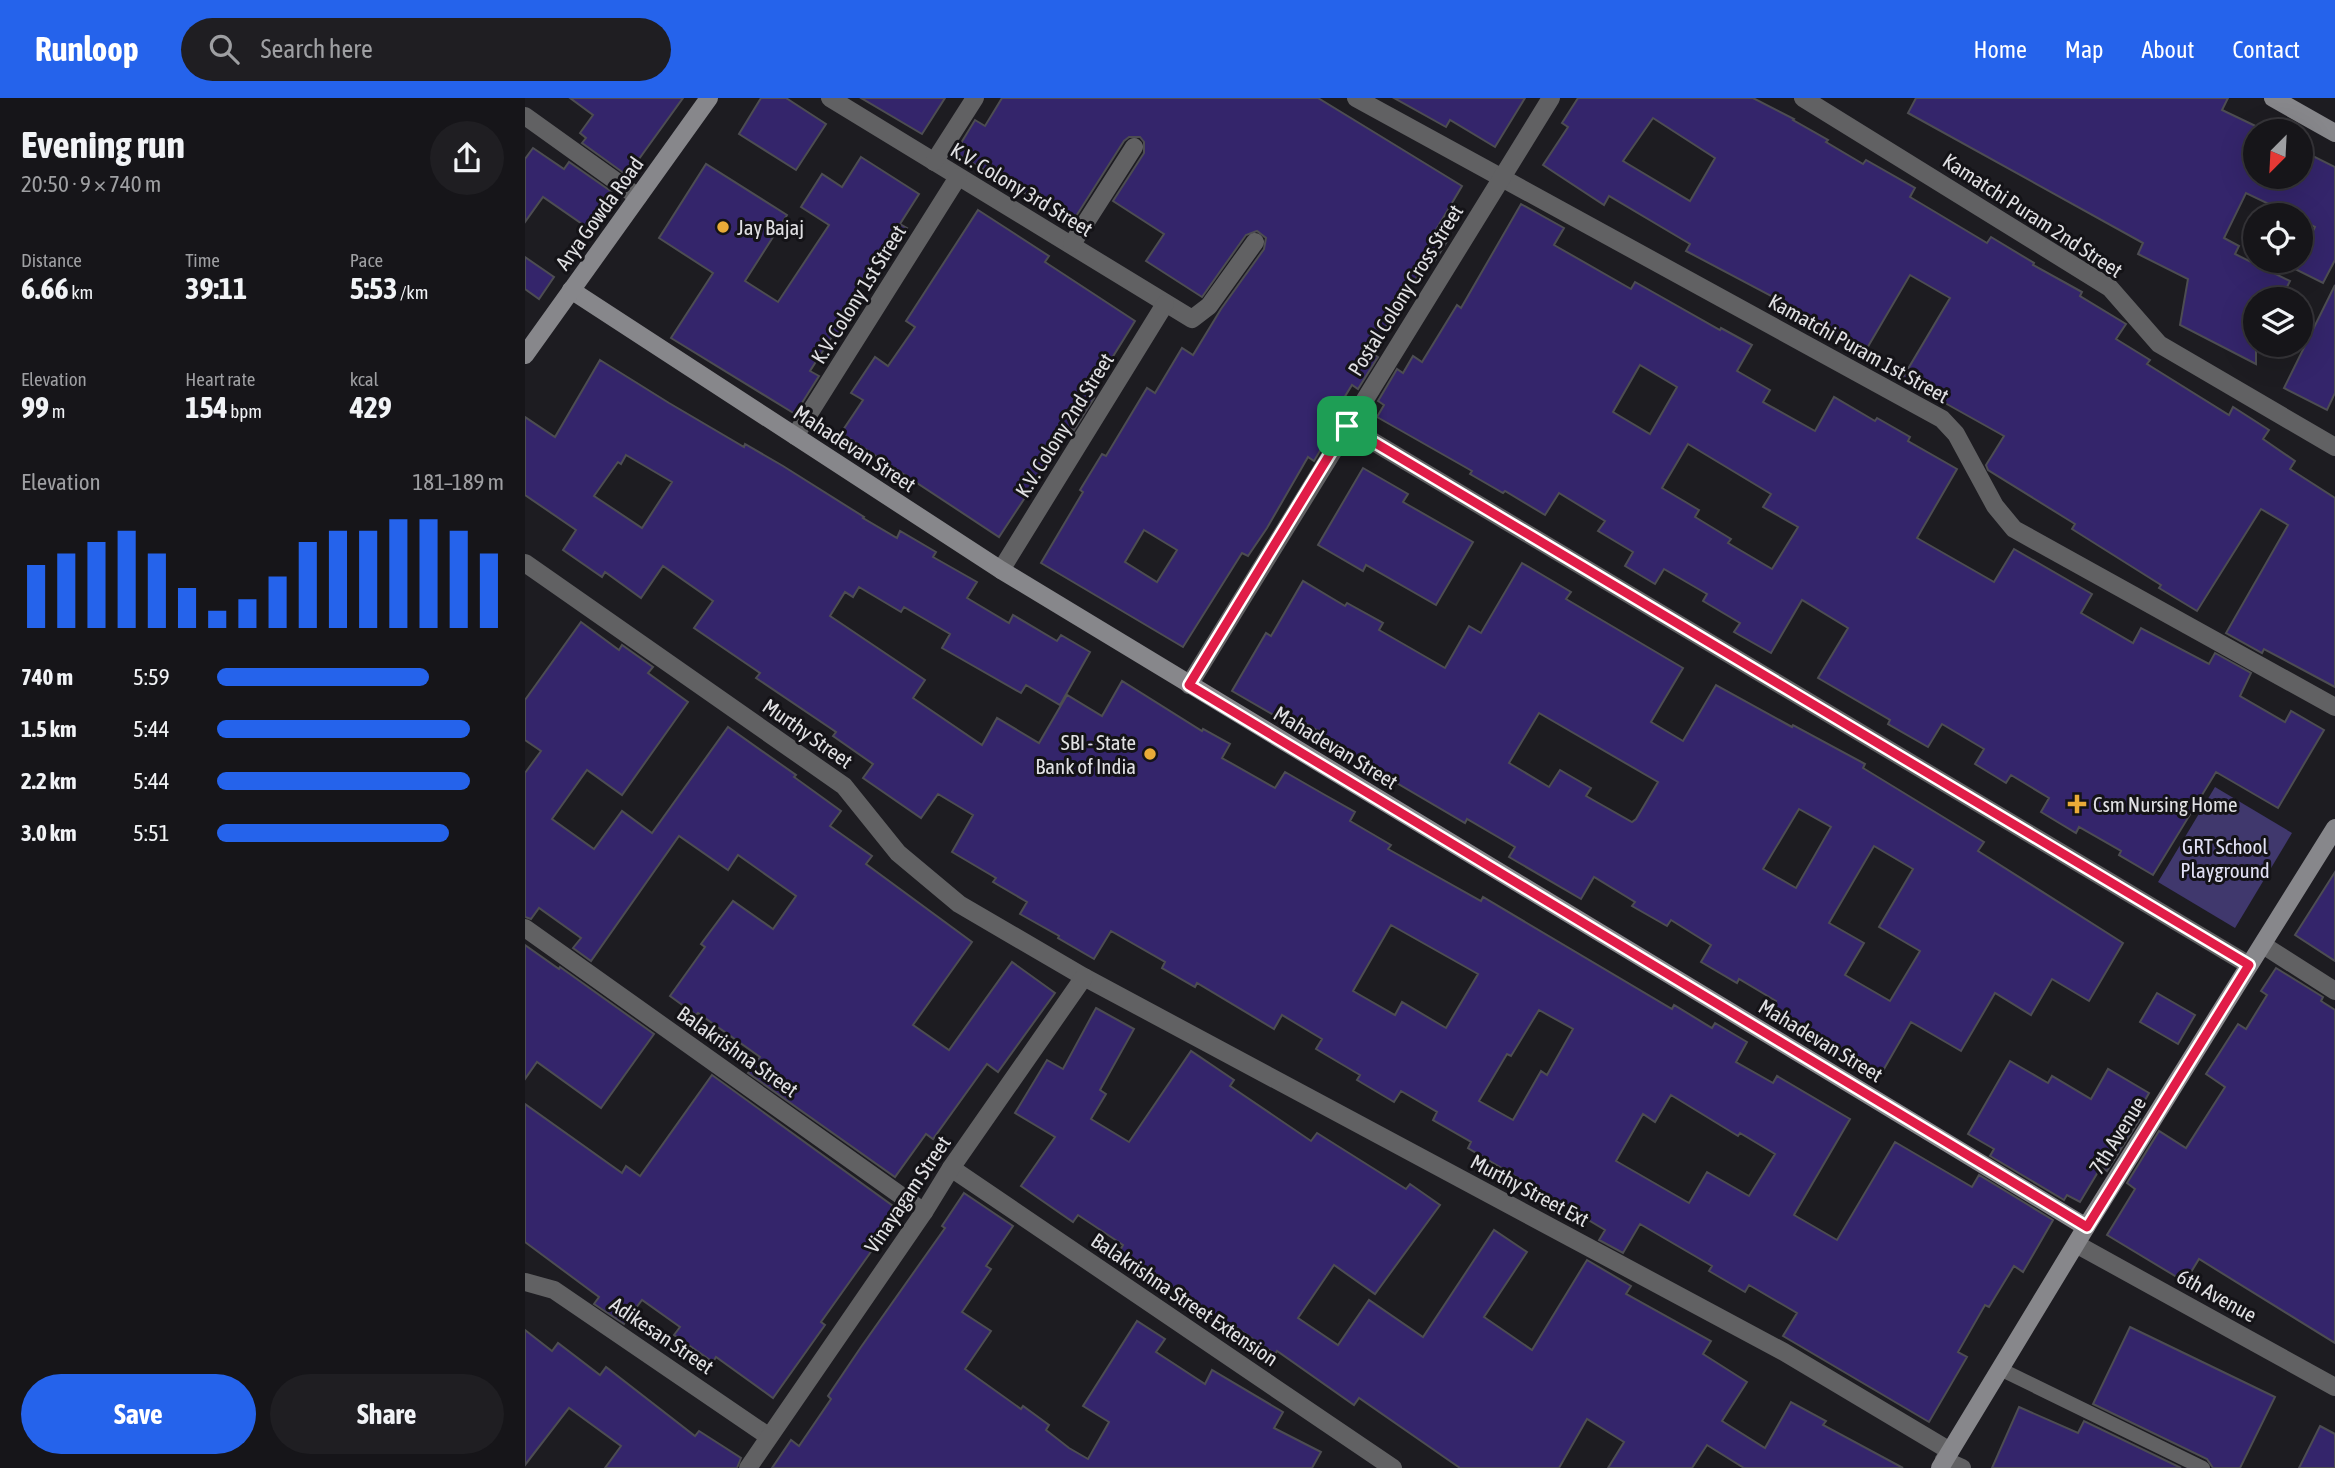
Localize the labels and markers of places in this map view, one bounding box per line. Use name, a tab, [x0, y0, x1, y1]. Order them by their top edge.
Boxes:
place label: Jay Bajaj	[737, 215, 804, 239]
marker: Jay Bajaj	[715, 219, 731, 235]
pin	[1317, 396, 1377, 456]
place label: SBI - State Bank of India	[1035, 730, 1136, 778]
marker: SBI - State Bank of India	[1142, 746, 1158, 762]
place label: Csm Nursing Home	[2093, 792, 2238, 816]
marker: Csm Nursing Home	[2067, 794, 2087, 814]

